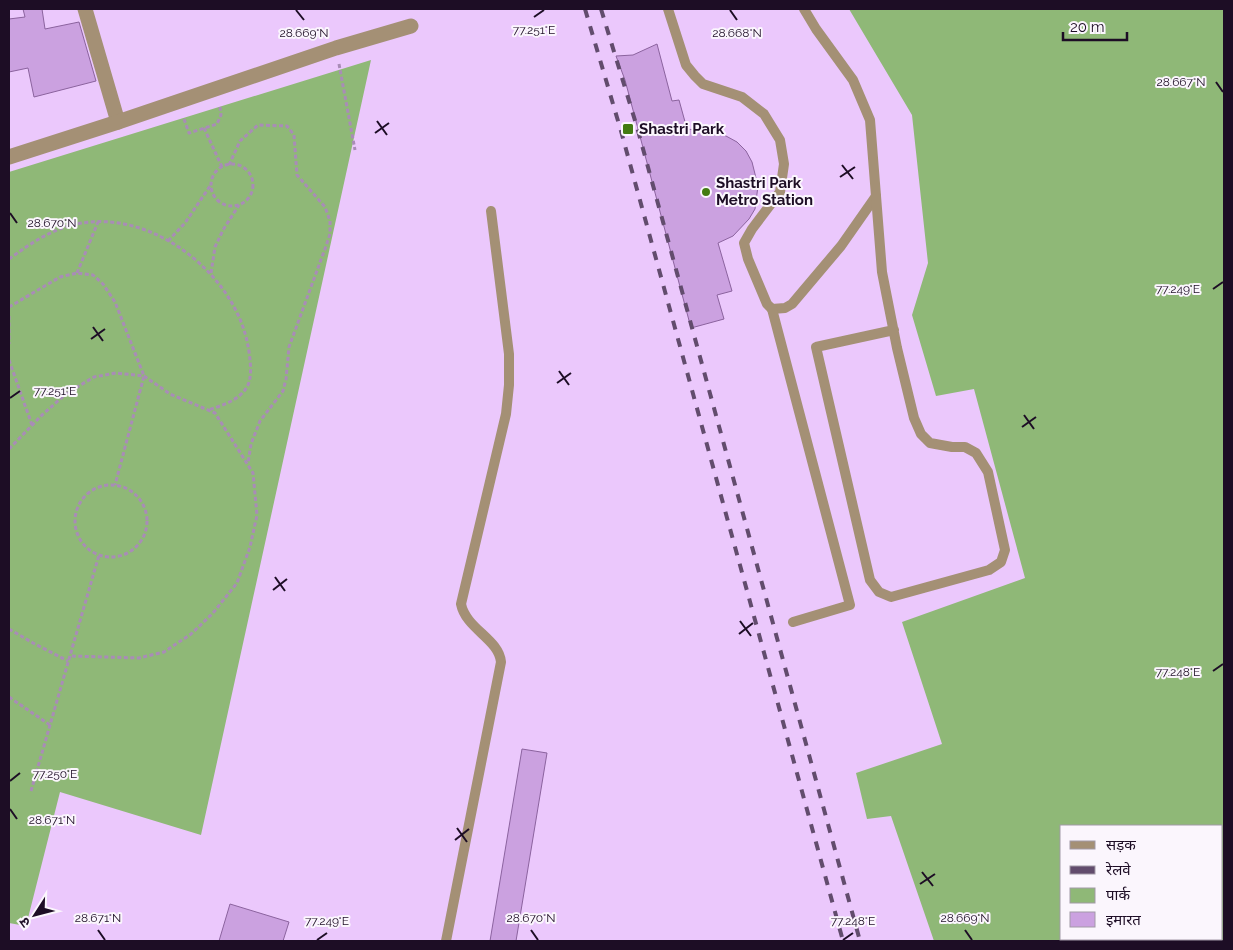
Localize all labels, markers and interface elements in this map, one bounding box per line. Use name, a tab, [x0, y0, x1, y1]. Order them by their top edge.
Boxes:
scale bar	[1063, 10, 1127, 42]
text: 20 m	[1070, 18, 1105, 36]
text: 77.251°E	[513, 23, 555, 37]
text: 28.669°N	[279, 26, 329, 40]
text: 28.668°N	[712, 26, 762, 40]
text: 28.667°N	[1157, 75, 1205, 89]
place label: Shastri Park	[639, 120, 725, 138]
marker: Shastri Park	[621, 122, 635, 136]
place label: Shastri Park Metro Station	[716, 174, 813, 209]
marker: Shastri Park Metro Station	[700, 186, 712, 198]
text: 28.670°N	[28, 216, 76, 230]
text: 77.249°E	[1156, 282, 1200, 296]
text: 77.251°E	[34, 384, 76, 398]
text: 77.248°E	[1156, 665, 1200, 679]
text: 77.250°E	[33, 767, 77, 781]
text: 28.671°N	[29, 813, 75, 827]
legend	[1060, 825, 1223, 940]
text: सड़क	[1106, 836, 1136, 854]
text: रेलवे	[1105, 861, 1131, 879]
text: पार्क	[1106, 886, 1130, 904]
north arrow	[10, 890, 60, 940]
text: 28.671°N	[75, 911, 121, 925]
text: 28.670°N	[507, 911, 555, 925]
text: 28.669°N	[940, 911, 990, 925]
text: इमारत	[1106, 911, 1141, 929]
text: उ	[15, 914, 33, 931]
text: 77.249°E	[305, 914, 349, 928]
text: 77.248°E	[831, 914, 875, 928]

